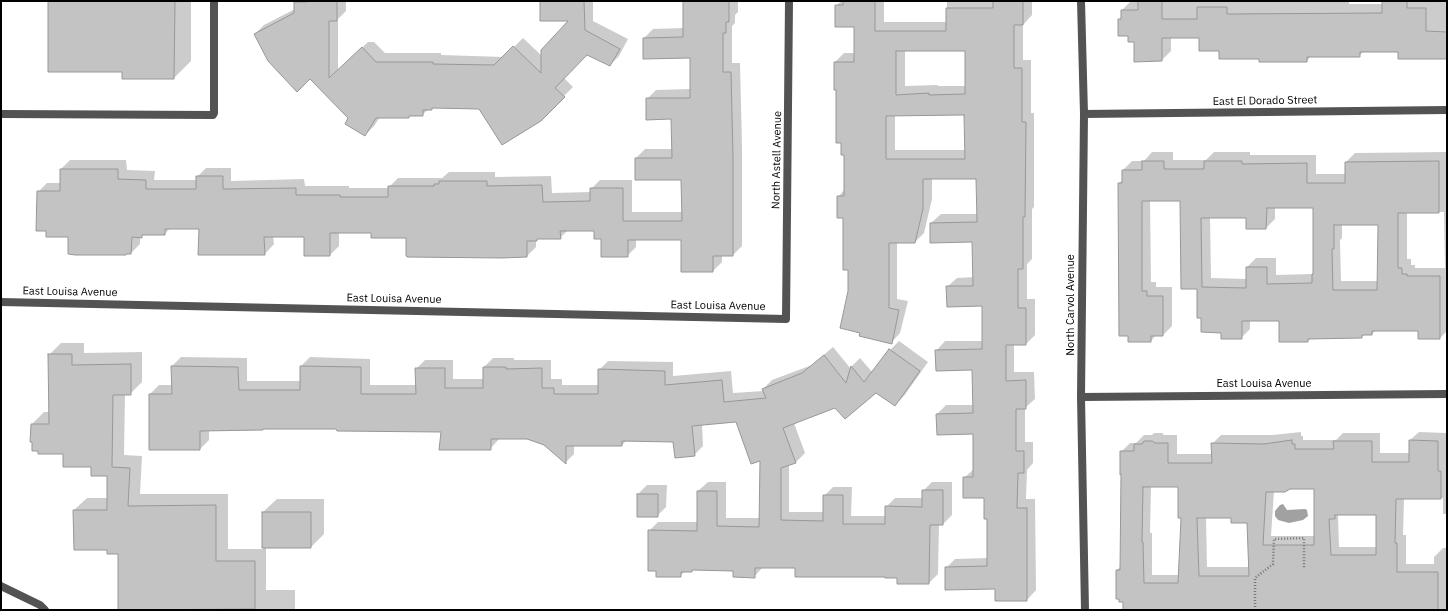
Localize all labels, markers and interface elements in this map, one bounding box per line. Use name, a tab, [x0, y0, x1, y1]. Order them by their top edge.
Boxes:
street label: East El Dorado Street	[1213, 93, 1317, 109]
street label: North Astell Avenue	[770, 111, 784, 209]
street label: North Carvol Avenue	[1064, 254, 1078, 356]
street label: East Louisa Avenue	[22, 285, 118, 299]
street label: East Louisa Avenue	[346, 292, 442, 306]
street label: East Louisa Avenue	[670, 299, 766, 313]
street label: East Louisa Avenue	[1216, 377, 1312, 391]

